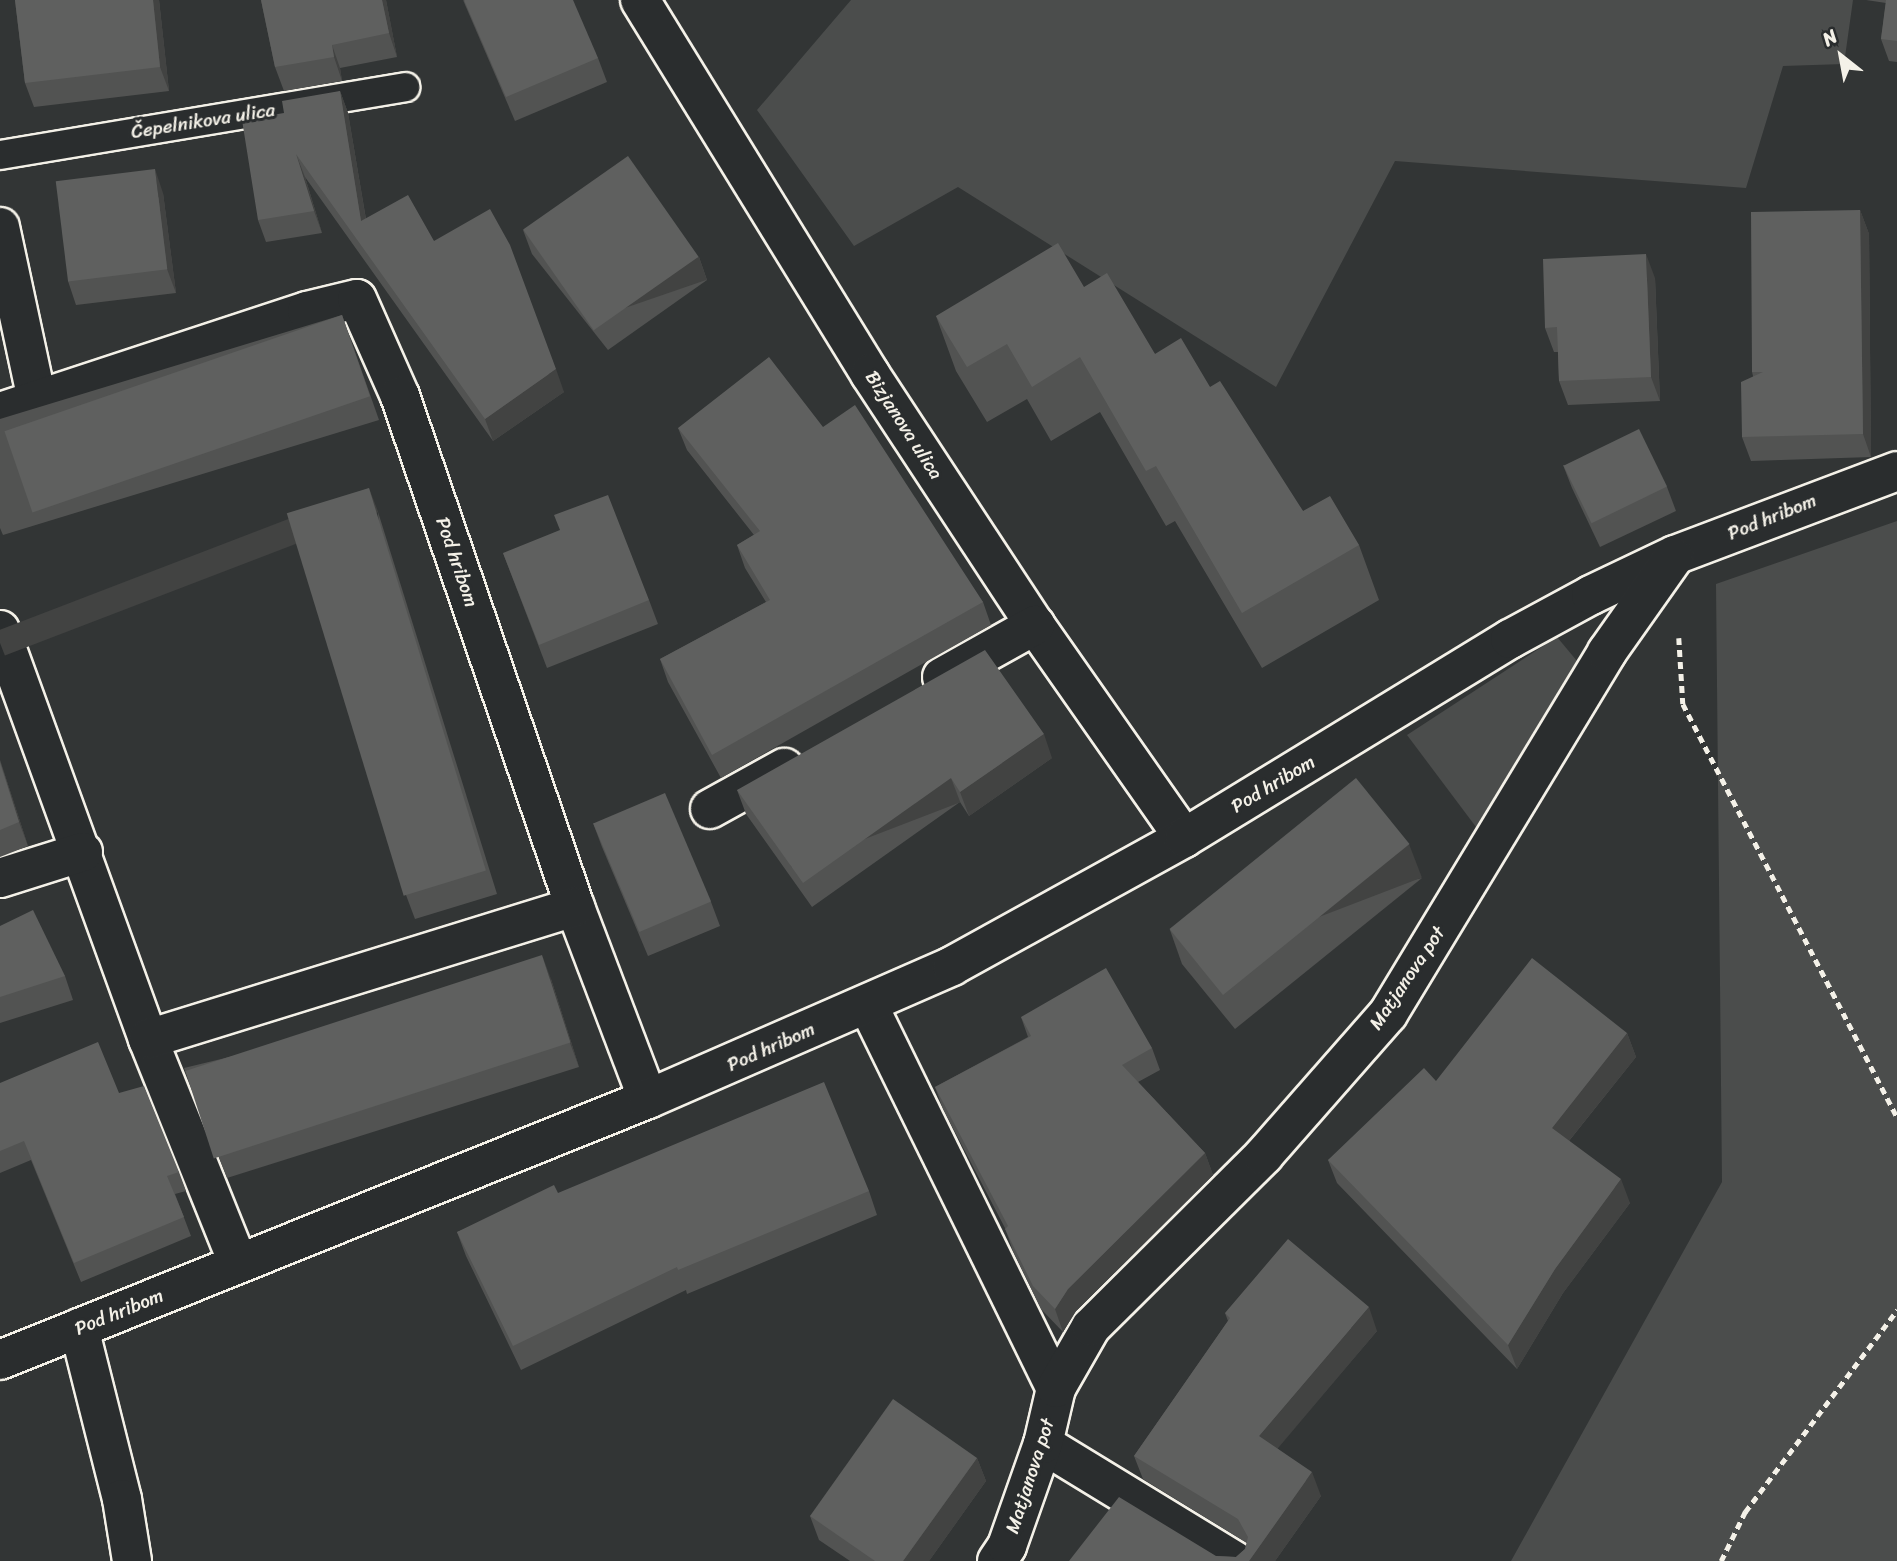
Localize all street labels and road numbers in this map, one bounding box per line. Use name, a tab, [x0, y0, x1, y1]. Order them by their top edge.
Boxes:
street label: Čepelnikova ulica	[129, 98, 277, 144]
street label: Bizjanova ulica	[860, 366, 948, 484]
street label: Pod hribom	[1724, 489, 1820, 545]
street label: Pod hribom	[431, 514, 483, 610]
street label: Pod hribom	[1227, 750, 1319, 818]
street label: Matjanova pot	[1364, 922, 1450, 1034]
street label: Pod hribom	[724, 1018, 818, 1076]
street label: Pod hribom	[71, 1284, 167, 1340]
street label: Matjanova pot	[1001, 1415, 1059, 1537]

